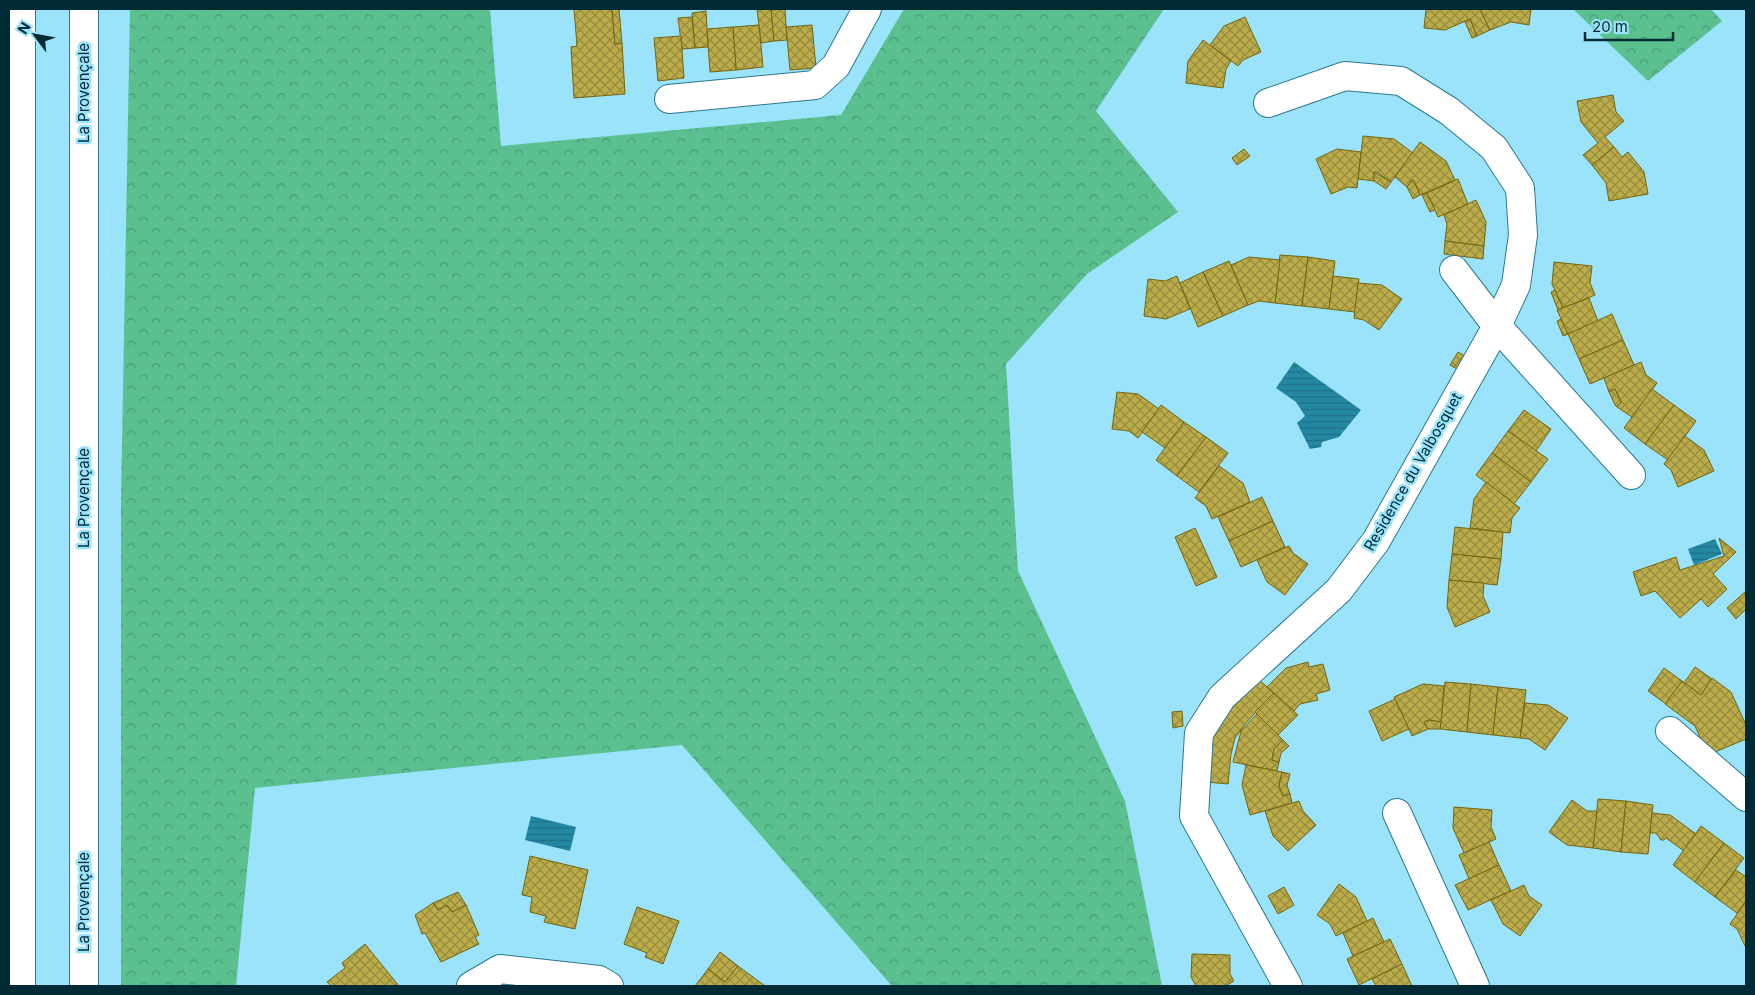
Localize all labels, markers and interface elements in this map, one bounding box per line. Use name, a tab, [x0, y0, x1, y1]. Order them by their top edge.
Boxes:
north arrow	[10, 10, 60, 60]
scale bar	[1585, 10, 1672, 42]
text: 20 m	[1592, 17, 1628, 36]
text: N	[14, 19, 34, 37]
street label: La Provençale	[74, 43, 93, 143]
street label: Residence du Valbosquet	[1359, 389, 1466, 554]
street label: La Provençale	[74, 448, 93, 548]
street label: La Provençale	[74, 852, 93, 952]

